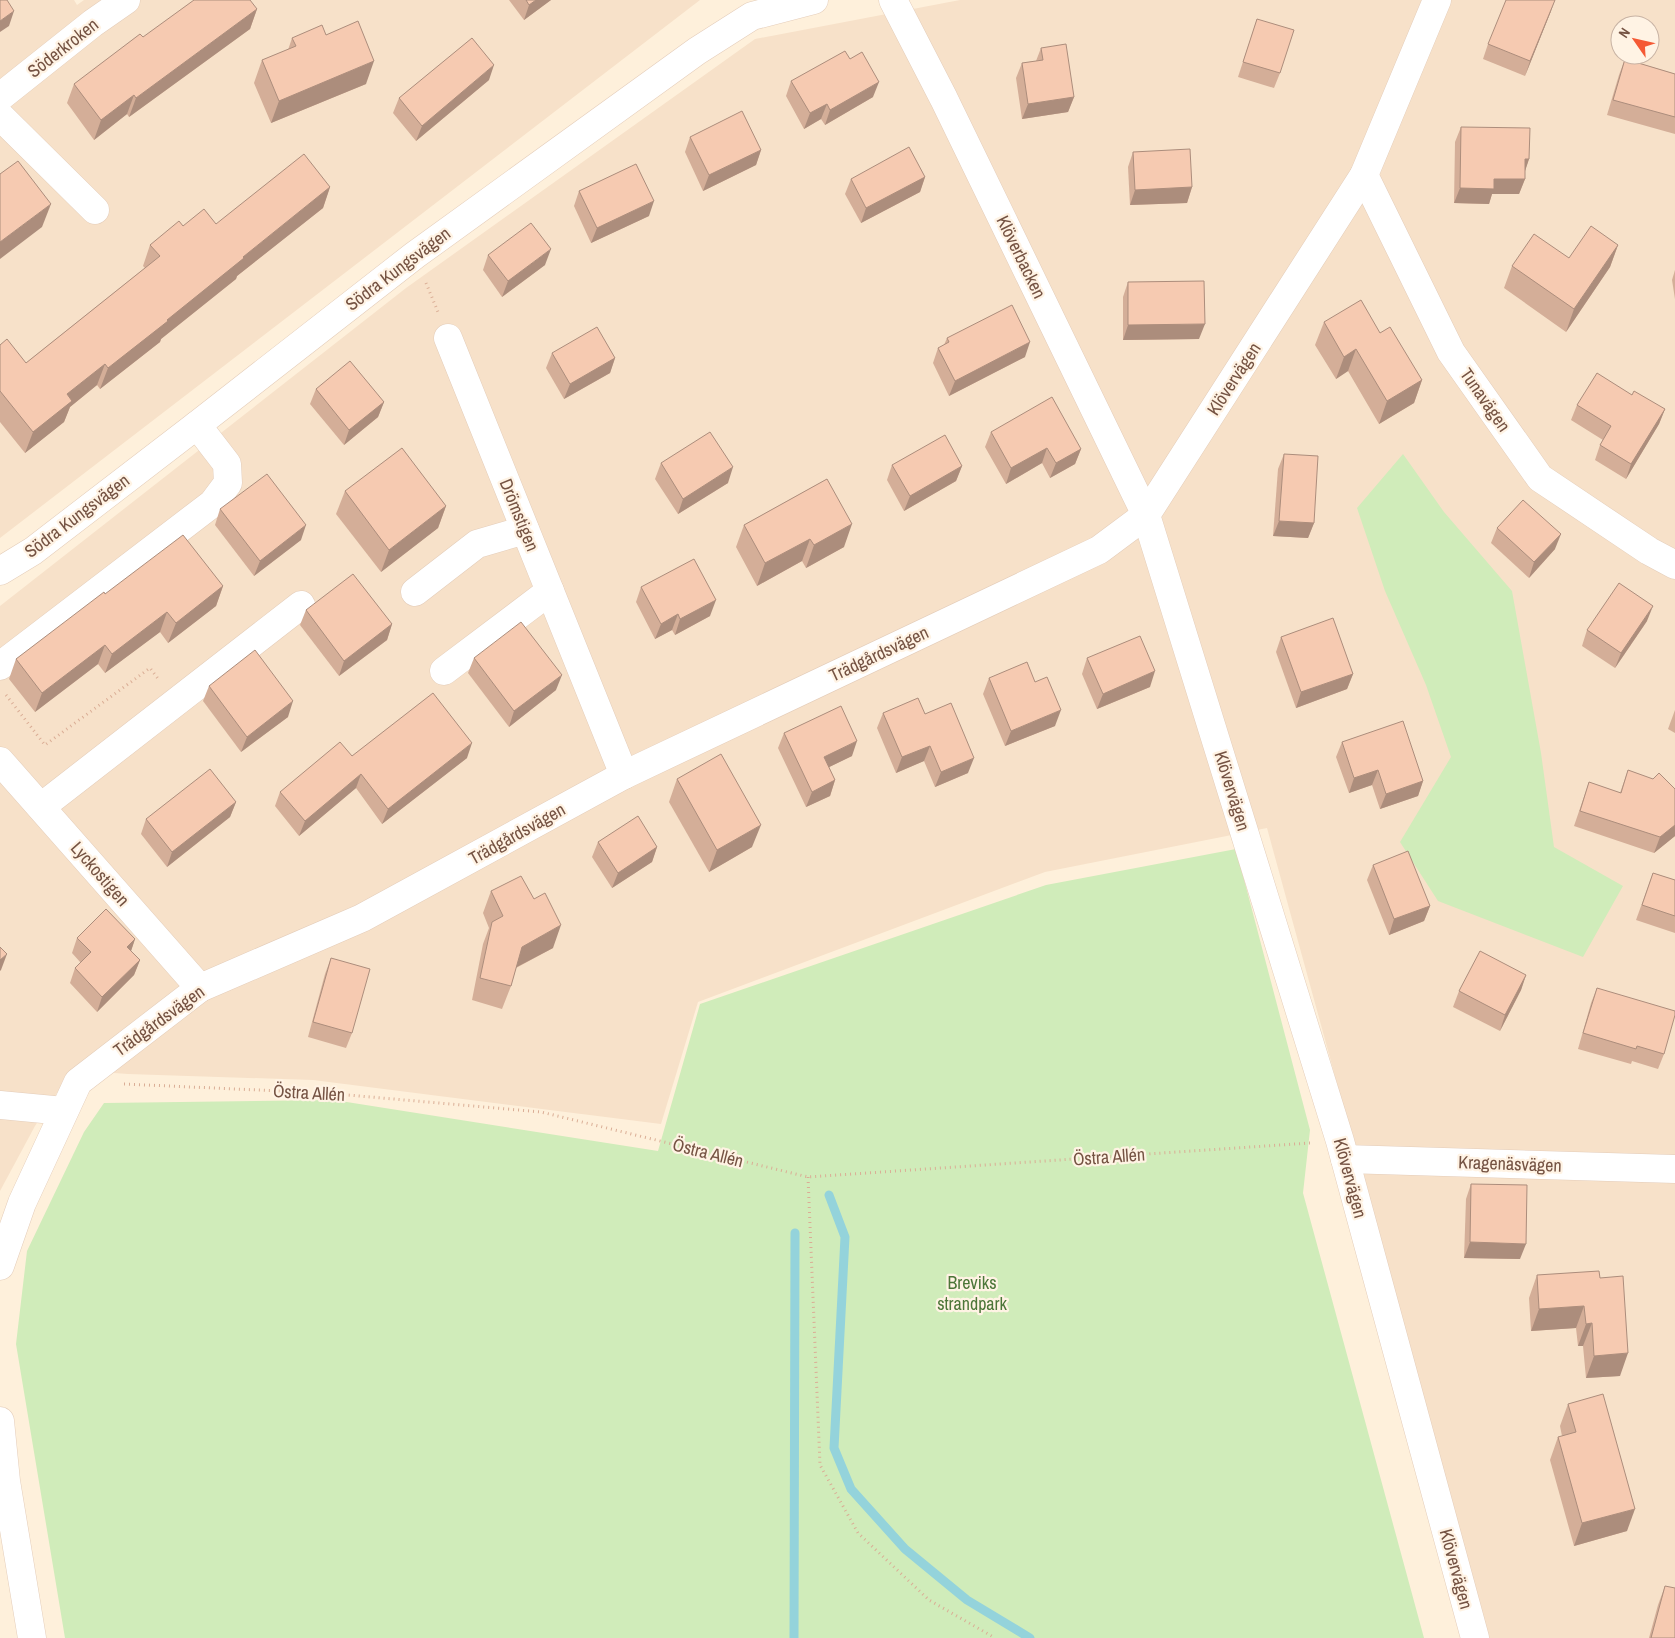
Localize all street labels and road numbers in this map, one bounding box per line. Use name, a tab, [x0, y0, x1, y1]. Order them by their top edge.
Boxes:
street label: Söderkroken	[22, 12, 103, 83]
street label: Klöverbacken	[991, 211, 1052, 302]
street label: Södra Kungsvägen	[340, 221, 455, 316]
street label: Klövervägen	[1201, 338, 1266, 420]
street label: Tunavägen	[1454, 363, 1516, 437]
street label: Södra Kungsvägen	[19, 468, 134, 563]
street label: Drömstigen	[494, 475, 545, 555]
street label: Trädgårdsvägen	[825, 620, 933, 687]
street label: Klövervägen	[1209, 748, 1256, 834]
street label: Trädgårdsvägen	[464, 797, 570, 870]
street label: Lyckostigen	[65, 836, 135, 911]
street label: Trädgårdsvägen	[108, 979, 209, 1062]
street label: Östra Allén	[272, 1078, 346, 1107]
street label: Östra Allén	[670, 1132, 746, 1173]
street label: Klövervägen	[1328, 1135, 1373, 1221]
street label: Östra Allén	[1072, 1142, 1146, 1171]
street label: Kragenäsvägen	[1458, 1149, 1562, 1178]
street label: Klövervägen	[1434, 1526, 1479, 1612]

